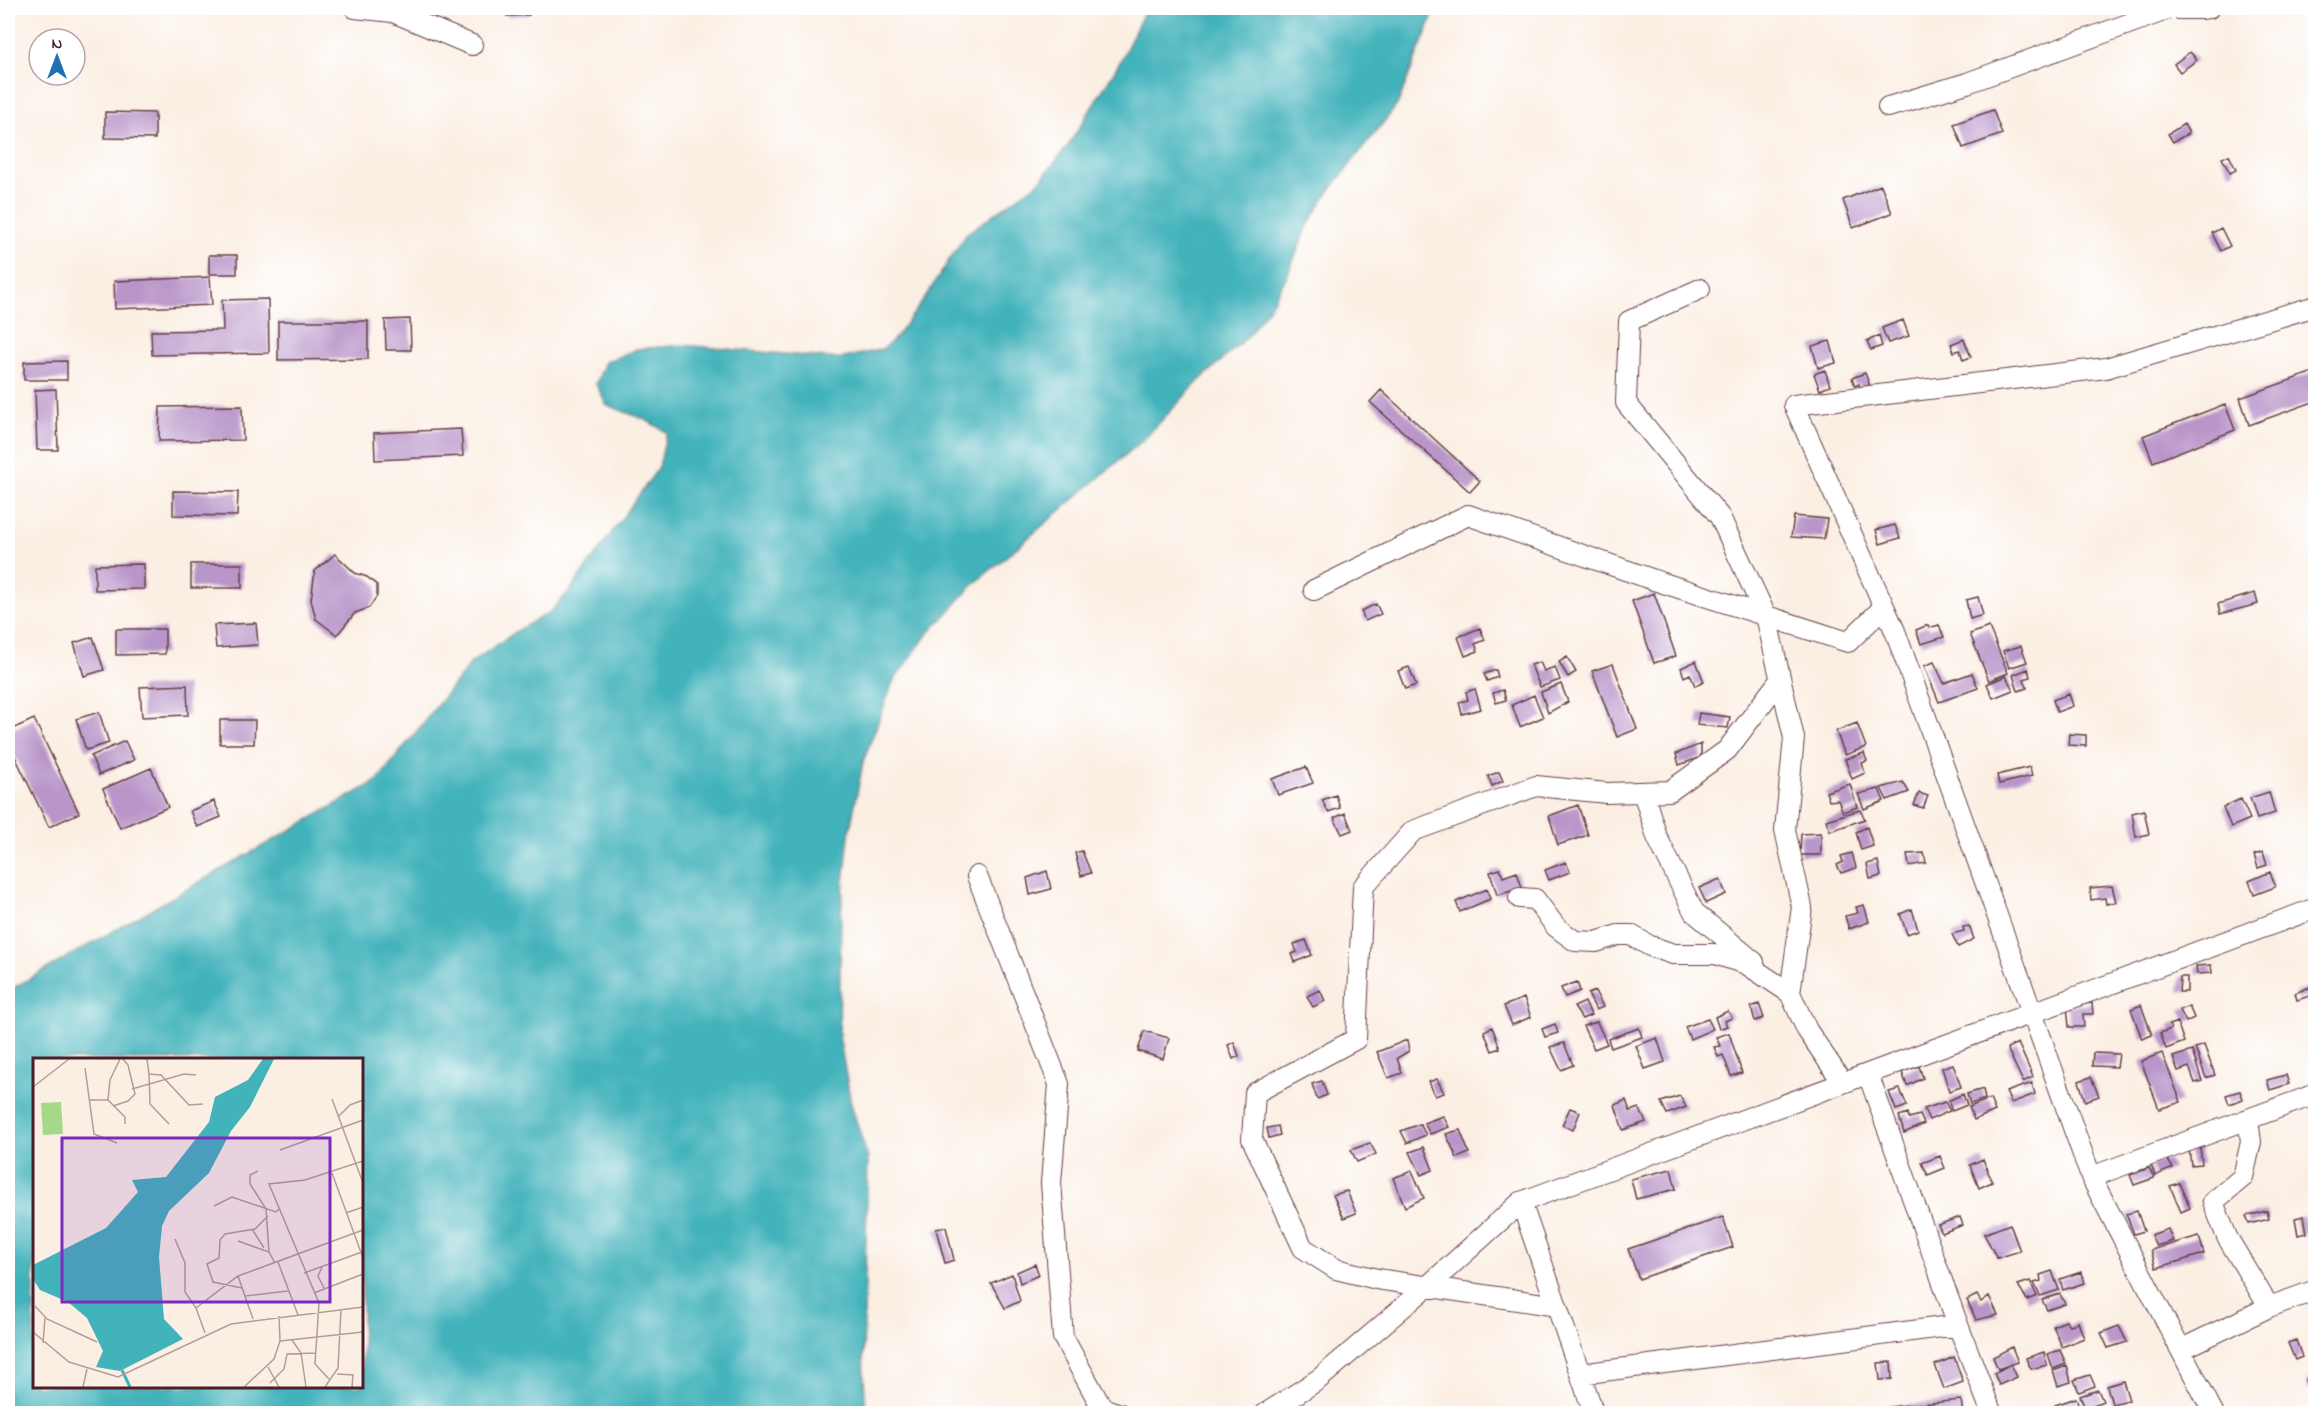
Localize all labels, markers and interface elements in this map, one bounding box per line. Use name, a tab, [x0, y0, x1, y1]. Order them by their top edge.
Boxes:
north arrow	[27, 27, 87, 87]
text: N	[52, 32, 63, 56]
inset map	[33, 1058, 363, 1388]

